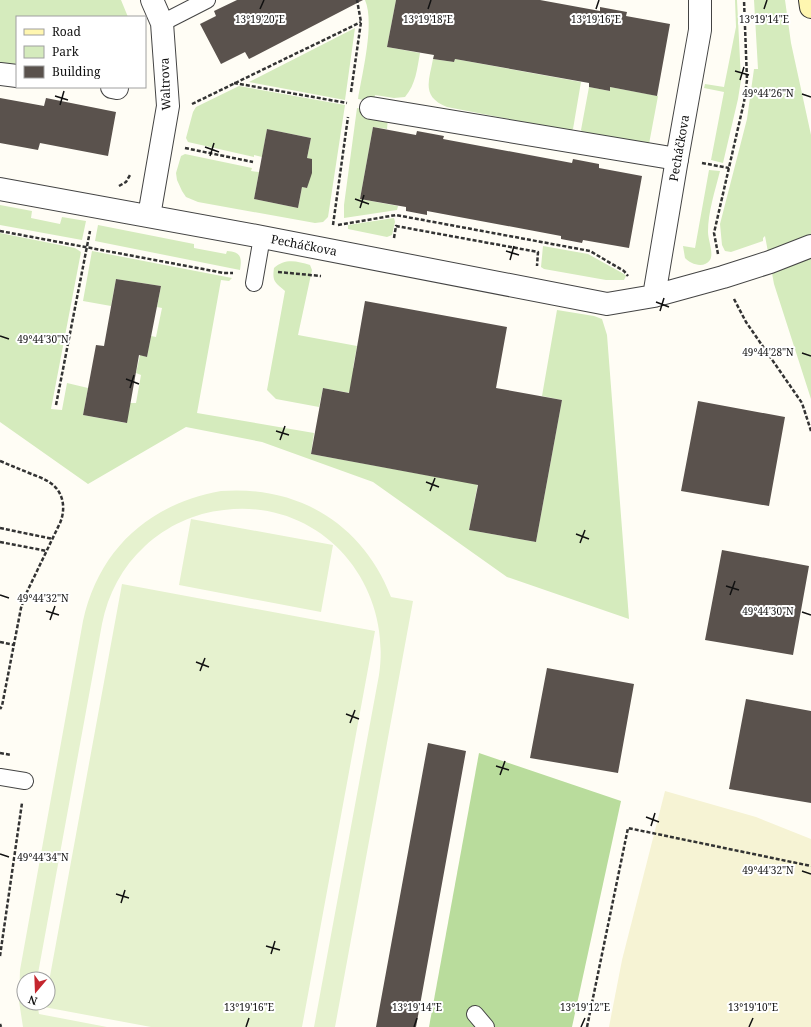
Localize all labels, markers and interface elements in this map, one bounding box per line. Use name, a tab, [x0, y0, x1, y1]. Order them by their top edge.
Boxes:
text: 13°19'20"E	[235, 12, 285, 26]
text: 13°19'18"E	[403, 12, 453, 26]
text: 13°19'16"E	[571, 12, 621, 26]
text: 13°19'14"E	[739, 12, 789, 26]
legend	[16, 16, 146, 88]
text: Road	[52, 23, 82, 40]
text: Park	[52, 43, 80, 60]
street label: Waltrova	[156, 57, 174, 111]
text: Building	[52, 63, 101, 80]
text: 49°44'26"N	[742, 86, 794, 100]
street label: Pecháčkova	[665, 113, 693, 183]
street label: Pecháčkova	[269, 230, 339, 260]
text: 49°44'30"N	[17, 332, 69, 346]
text: 49°44'28"N	[742, 345, 794, 359]
text: 49°44'32"N	[17, 591, 69, 605]
text: 49°44'30"N	[742, 604, 794, 618]
text: 49°44'34"N	[17, 850, 69, 864]
text: 49°44'32"N	[742, 863, 794, 877]
north arrow	[16, 971, 56, 1011]
text: N	[26, 992, 39, 1009]
text: 13°19'16"E	[224, 1000, 274, 1014]
text: 13°19'14"E	[392, 1000, 442, 1014]
text: 13°19'12"E	[560, 1000, 610, 1014]
text: 13°19'10"E	[728, 1000, 778, 1014]

